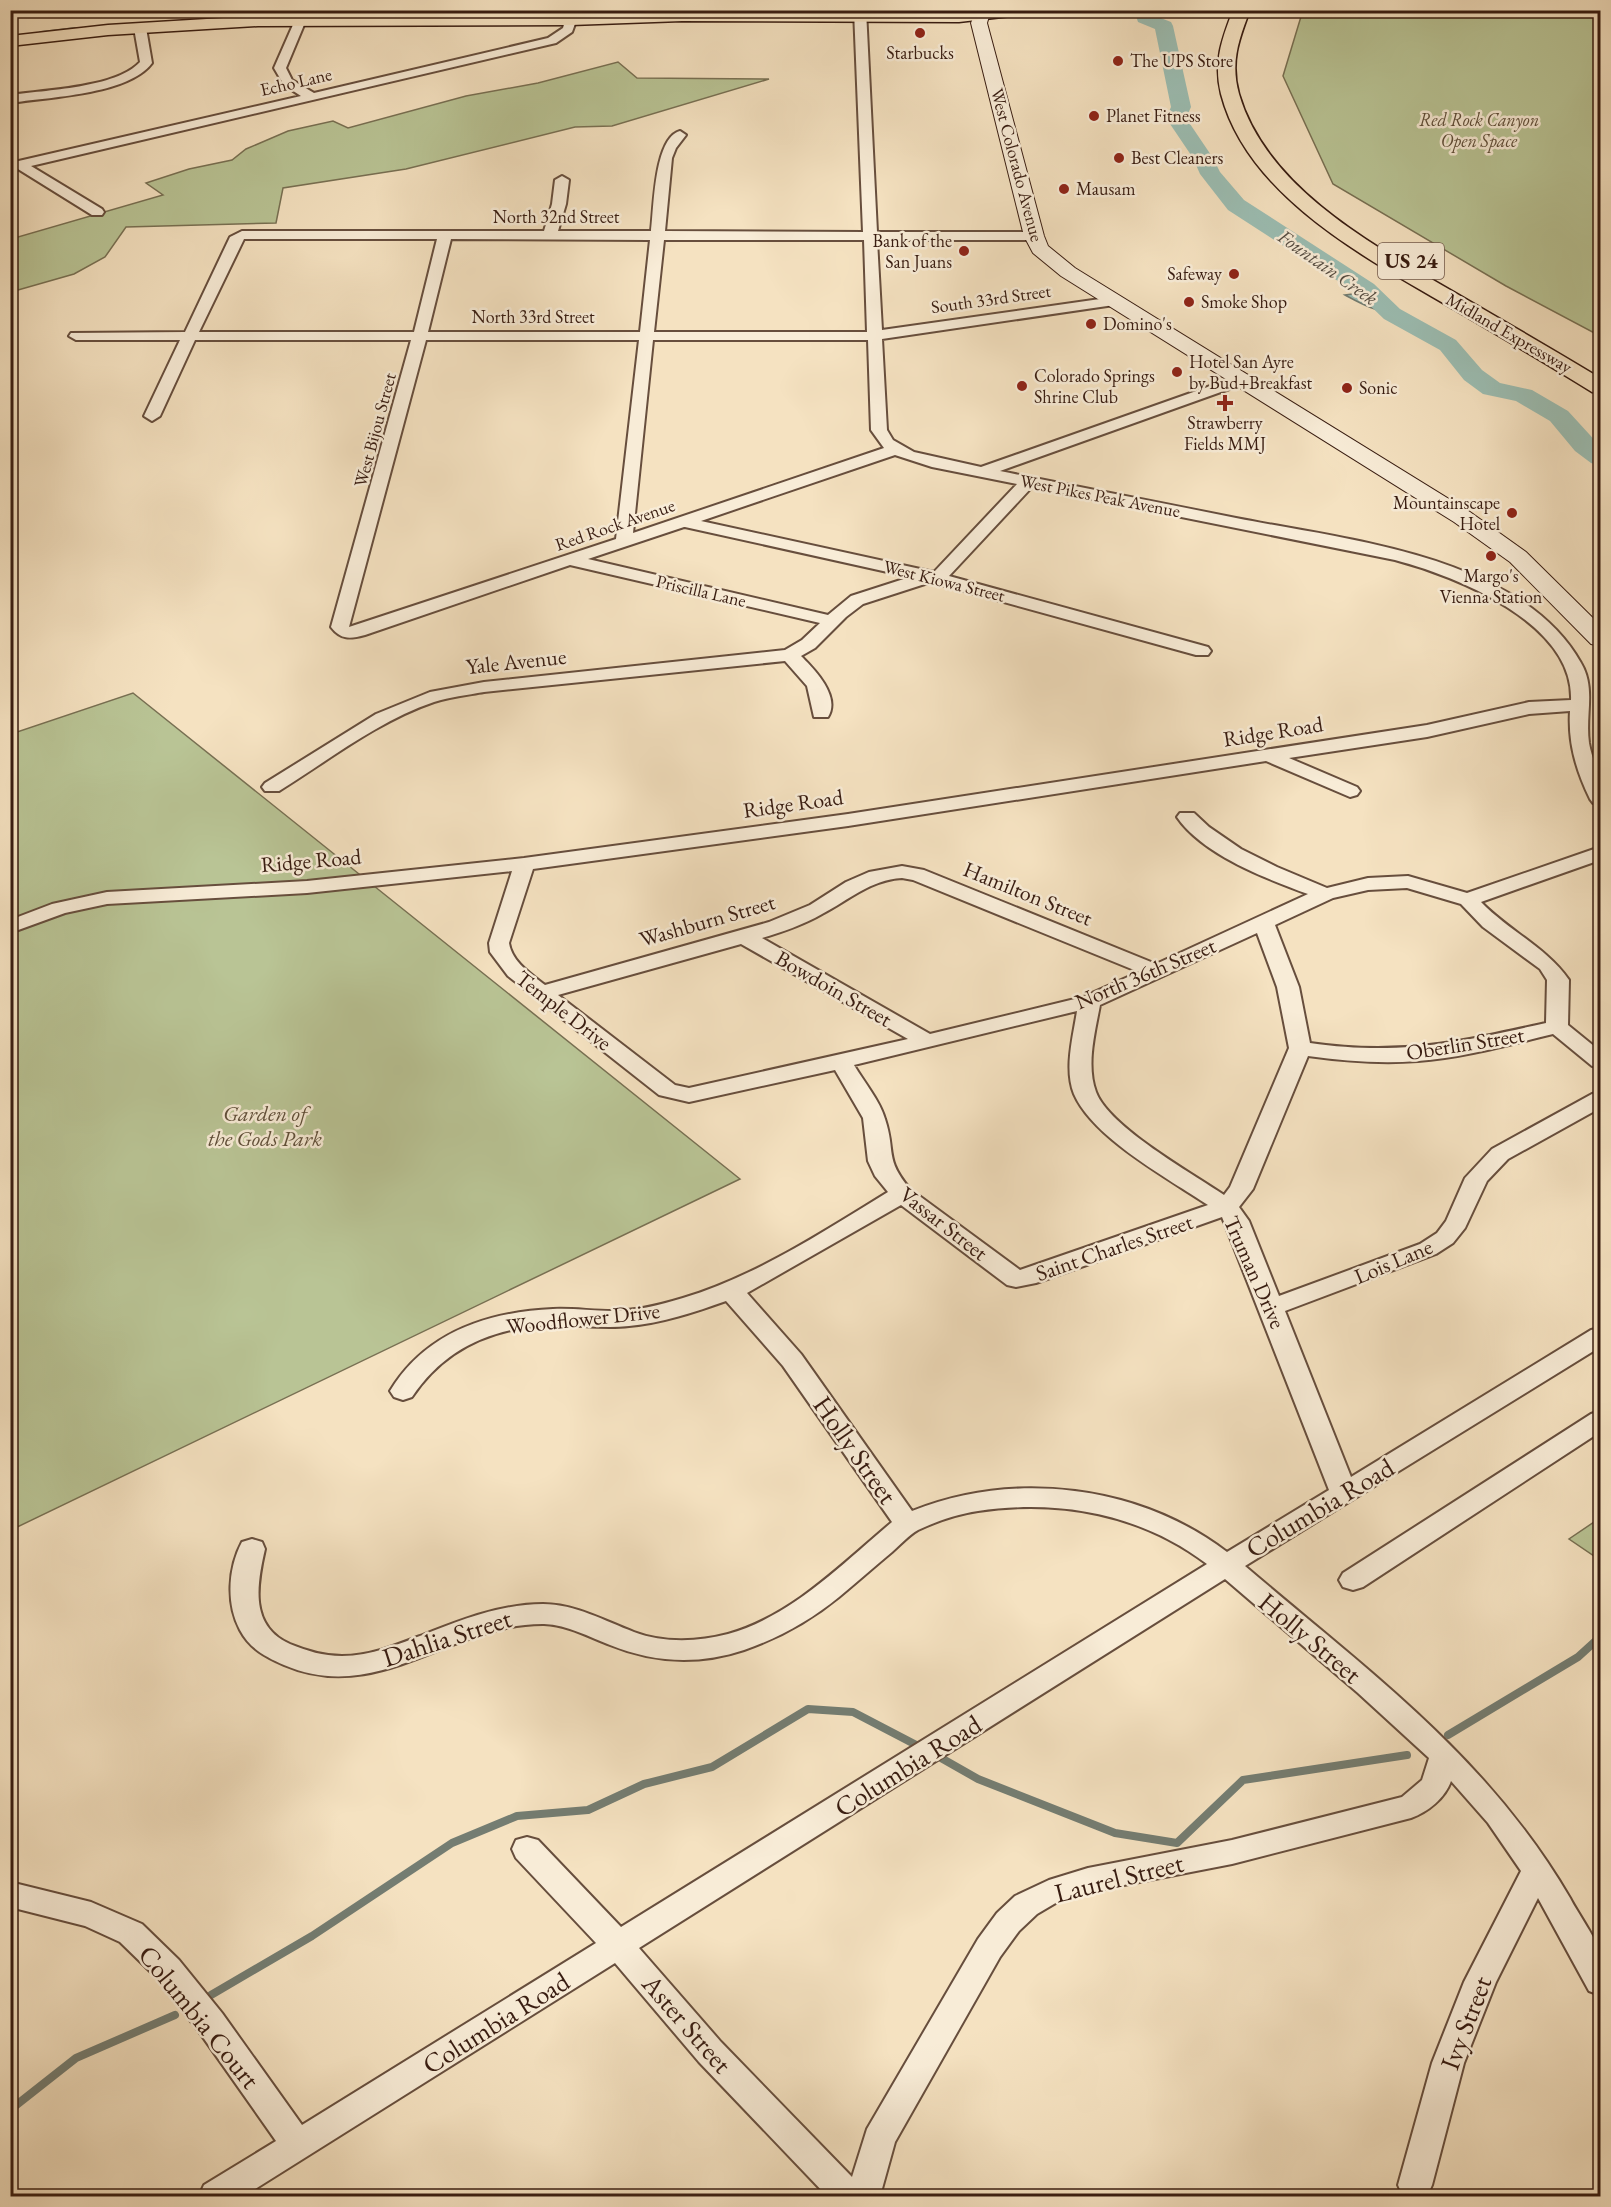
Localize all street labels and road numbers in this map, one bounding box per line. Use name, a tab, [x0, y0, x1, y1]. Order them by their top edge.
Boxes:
street label: Echo Lane	[258, 62, 334, 101]
street label: West Colorado Avenue	[986, 86, 1049, 244]
street label: North 32nd Street	[493, 205, 620, 228]
road number: US 24	[1378, 243, 1444, 279]
street label: South 33rd Street	[929, 279, 1053, 318]
street label: Midland Expressway	[1442, 287, 1577, 378]
street label: North 33rd Street	[471, 305, 595, 328]
street label: West Bijou Street	[348, 370, 401, 490]
street label: West Pikes Peak Avenue	[1018, 469, 1182, 522]
street label: Red Rock Avenue	[552, 493, 678, 556]
street label: West Kiowa Street	[881, 554, 1008, 607]
street label: Priscilla Lane	[654, 569, 748, 612]
street label: Yale Avenue	[464, 642, 568, 681]
street label: Ridge Road	[1221, 709, 1326, 754]
street label: Ridge Road	[741, 782, 846, 825]
street label: Ridge Road	[260, 842, 363, 879]
street label: Hamilton Street	[959, 854, 1097, 933]
street label: Washburn Street	[636, 887, 778, 954]
street label: North 36th Street	[1070, 931, 1220, 1016]
street label: Bowdoin Street	[770, 943, 897, 1033]
street label: Temple Drive	[510, 964, 618, 1057]
street label: Oberlin Street	[1404, 1020, 1526, 1067]
street label: Vassar Street	[894, 1180, 994, 1267]
street label: Saint Charles Street	[1032, 1207, 1197, 1288]
street label: Truman Drive	[1217, 1211, 1292, 1333]
street label: Lois Lane	[1350, 1232, 1437, 1291]
street label: Woodflower Drive	[505, 1296, 662, 1341]
street label: Holly Street	[805, 1389, 906, 1511]
street label: Columbia Road	[1239, 1449, 1401, 1566]
street label: Holly Street	[1251, 1584, 1370, 1691]
street label: Dahlia Street	[378, 1600, 516, 1675]
street label: Columbia Road	[828, 1706, 988, 1825]
street label: Laurel Street	[1051, 1845, 1187, 1910]
street label: Columbia Court	[131, 1938, 268, 2096]
street label: Columbia Road	[416, 1963, 576, 2082]
street label: Aster Street	[634, 1966, 740, 2081]
street label: Ivy Street	[1432, 1971, 1500, 2075]

